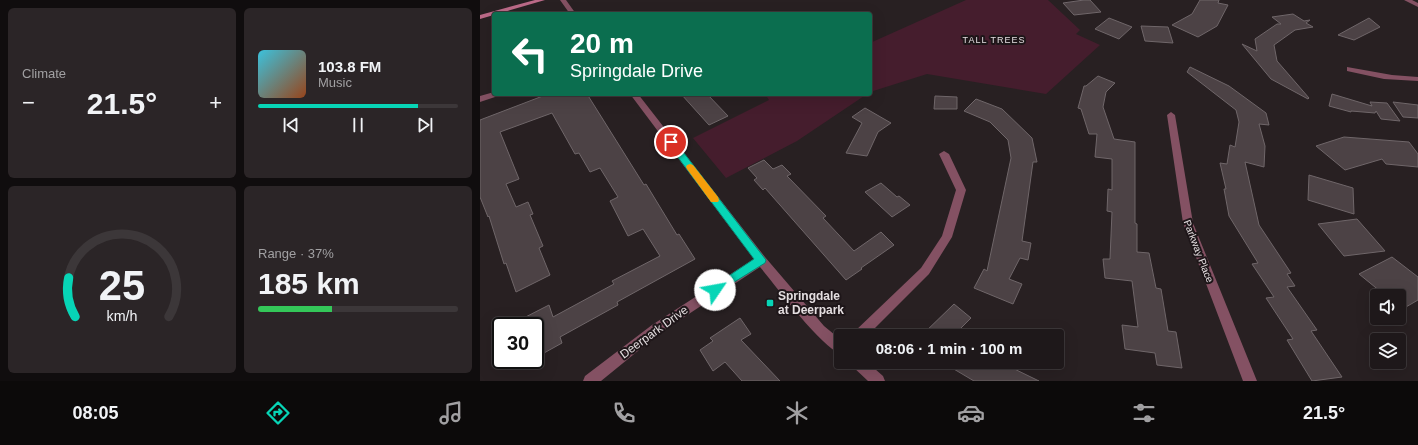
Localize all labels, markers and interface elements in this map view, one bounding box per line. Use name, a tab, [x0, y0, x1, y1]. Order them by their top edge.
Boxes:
icon: left	[504, 28, 556, 80]
text: 20 m	[570, 28, 634, 59]
district label: TALL TREES	[963, 35, 1025, 45]
text: 103.8 FM	[318, 58, 381, 75]
text: Springdale Drive	[570, 61, 703, 81]
text: Climate	[22, 66, 66, 81]
text: Music	[318, 75, 352, 90]
text: 21.5°	[87, 87, 157, 120]
text: −	[22, 90, 35, 115]
text: +	[209, 90, 222, 115]
icon: previous	[280, 114, 302, 136]
icon: pause	[347, 114, 369, 136]
icon: next	[414, 114, 436, 136]
pin	[654, 125, 688, 159]
icon: arrive	[660, 131, 682, 153]
street label: Parkway Place	[1182, 218, 1216, 284]
text: Range · 37%	[258, 246, 334, 261]
text: 25	[99, 262, 145, 309]
text: 185 km	[258, 267, 360, 300]
position arrow	[694, 269, 736, 311]
place label: Springdale at Deerpark	[778, 289, 844, 317]
map controls	[1370, 289, 1406, 369]
button: sound	[1370, 289, 1406, 325]
marker: Springdale at Deerpark	[765, 298, 775, 308]
street label: Deerpark Drive	[617, 302, 691, 361]
text: km/h	[107, 308, 138, 324]
speed limit sign: 30	[492, 317, 544, 369]
button: layers	[1370, 333, 1406, 369]
text: 08:06 · 1 min · 100 m	[876, 340, 1022, 357]
icon: directions	[264, 399, 292, 427]
icon: music	[437, 399, 465, 427]
icon: phone	[610, 399, 638, 427]
icon: climate	[783, 399, 811, 427]
icon: car	[957, 399, 985, 427]
icon: filters	[1130, 399, 1158, 427]
text: 08:05	[73, 403, 119, 423]
text: 21.5°	[1303, 403, 1345, 423]

